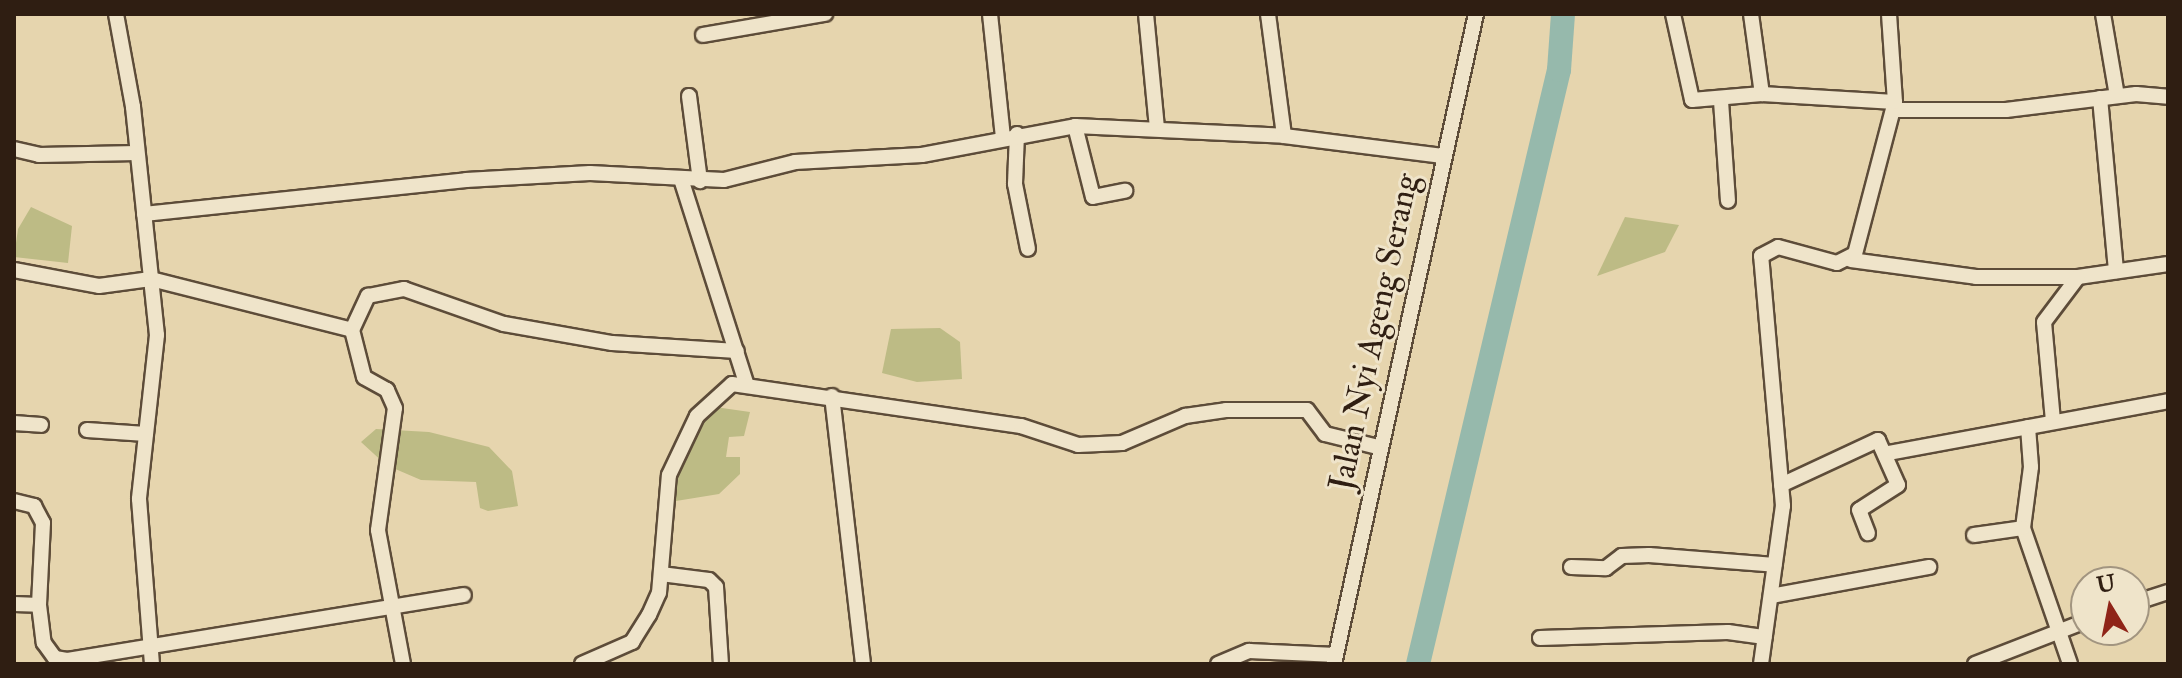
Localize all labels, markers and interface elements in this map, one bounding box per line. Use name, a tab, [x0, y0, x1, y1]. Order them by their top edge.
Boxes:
street label: Jalan Nyi Ageng Serang	[1320, 170, 1428, 494]
north arrow	[2070, 566, 2150, 646]
text: U	[2095, 569, 2118, 600]

